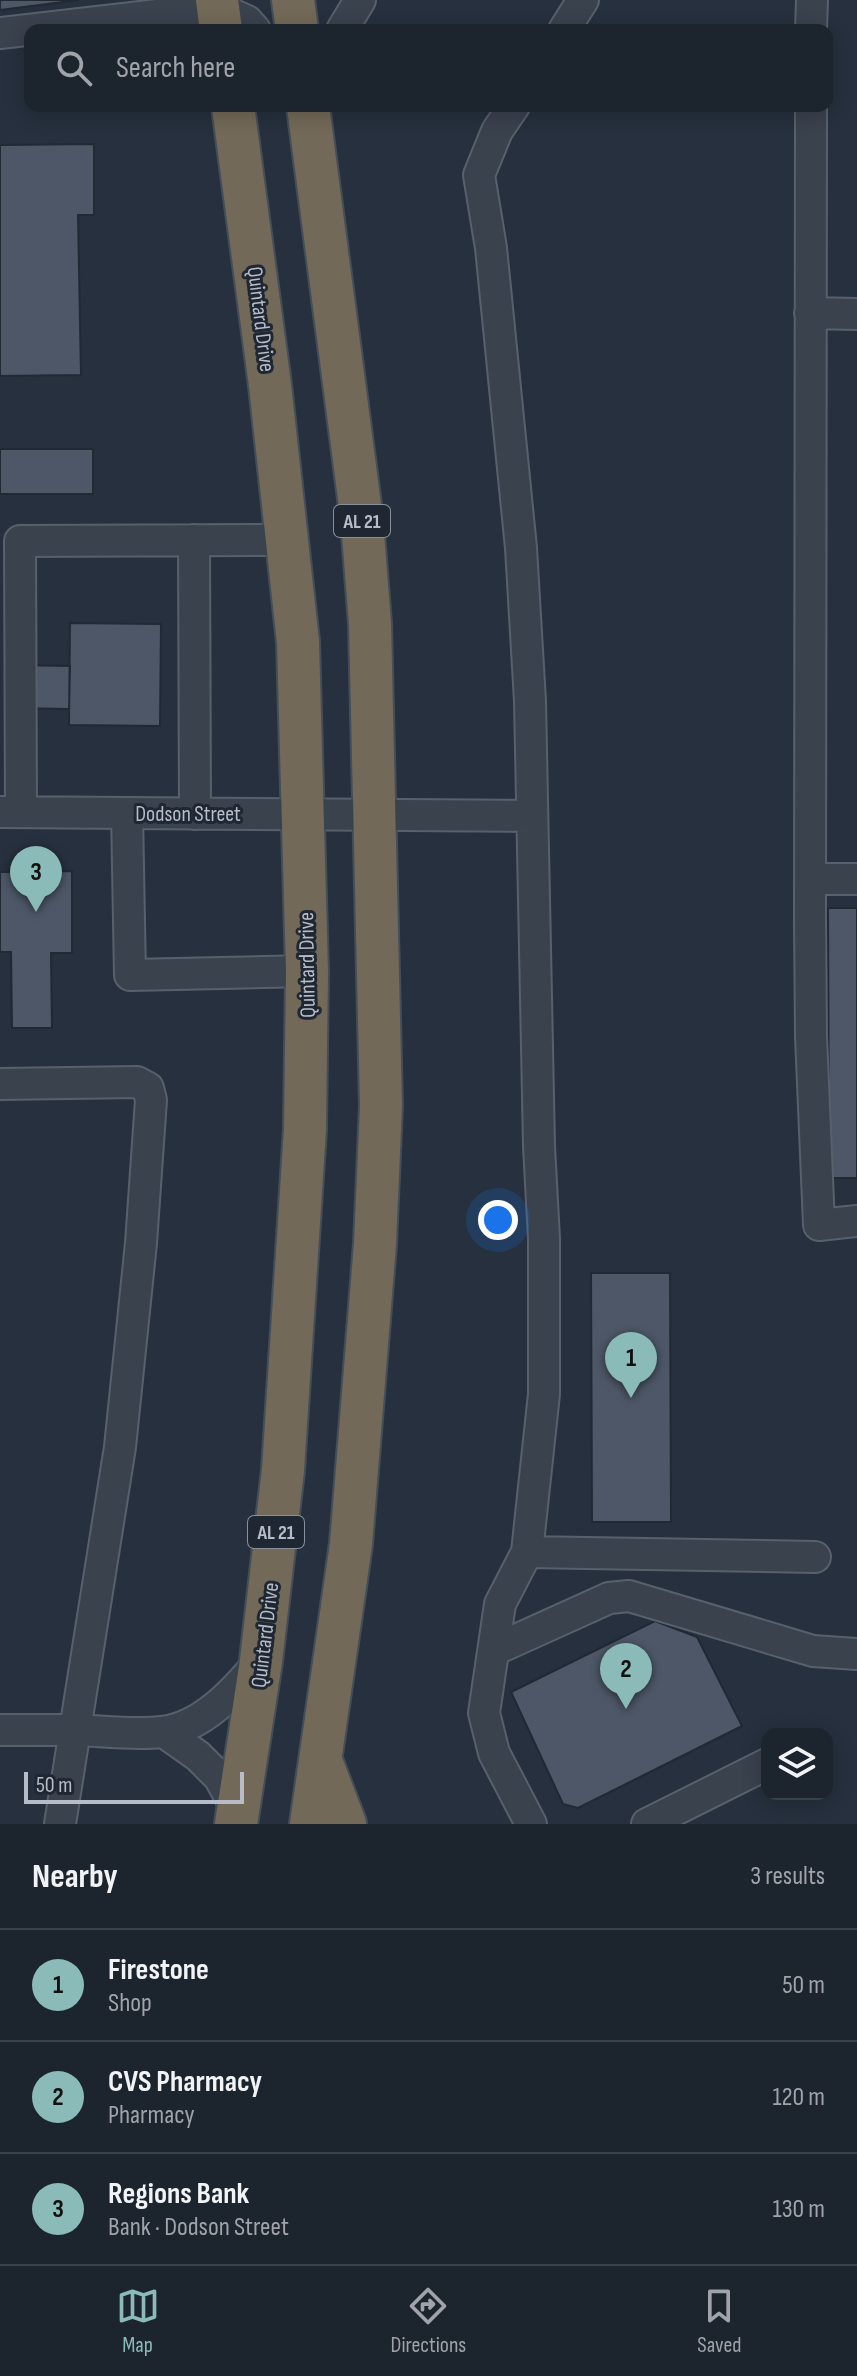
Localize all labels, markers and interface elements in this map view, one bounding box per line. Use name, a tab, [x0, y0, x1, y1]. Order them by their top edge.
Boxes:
search box	[24, 24, 833, 112]
icon: search	[52, 46, 96, 90]
text: Search here	[116, 50, 235, 86]
street label: Quintard Drive	[241, 265, 280, 373]
road number: AL 21	[334, 505, 390, 537]
street label: Dodson Street	[135, 801, 241, 828]
pin: 3	[10, 846, 62, 912]
street label: Quintard Drive	[293, 912, 322, 1018]
your location	[478, 1200, 518, 1240]
pin: 1	[605, 1332, 657, 1398]
road number: AL 21	[248, 1516, 304, 1548]
street label: Quintard Drive	[246, 1581, 285, 1689]
pin: 2	[600, 1643, 652, 1709]
map controls	[761, 1728, 833, 1800]
button: layers	[761, 1728, 833, 1800]
scale bar	[24, 1768, 244, 1804]
text: 50 m	[36, 1772, 72, 1799]
text: Nearby	[32, 1856, 118, 1897]
text: 3 results	[750, 1861, 825, 1892]
text: Firestone	[108, 1952, 209, 1988]
text: 1	[53, 1970, 63, 2001]
text: 50 m	[782, 1970, 825, 2001]
text: Shop	[108, 1988, 152, 2019]
text: CVS Pharmacy	[108, 2064, 262, 2100]
text: 2	[52, 2082, 64, 2113]
text: 120 m	[772, 2082, 825, 2113]
text: Pharmacy	[108, 2100, 195, 2131]
text: Regions Bank	[108, 2176, 249, 2212]
text: 3	[52, 2194, 64, 2225]
text: 130 m	[773, 2194, 825, 2225]
text: Bank · Dodson Street	[108, 2212, 289, 2243]
tab: Map	[116, 2284, 160, 2359]
tab: Directions	[391, 2284, 466, 2359]
tab: Saved	[697, 2284, 741, 2359]

